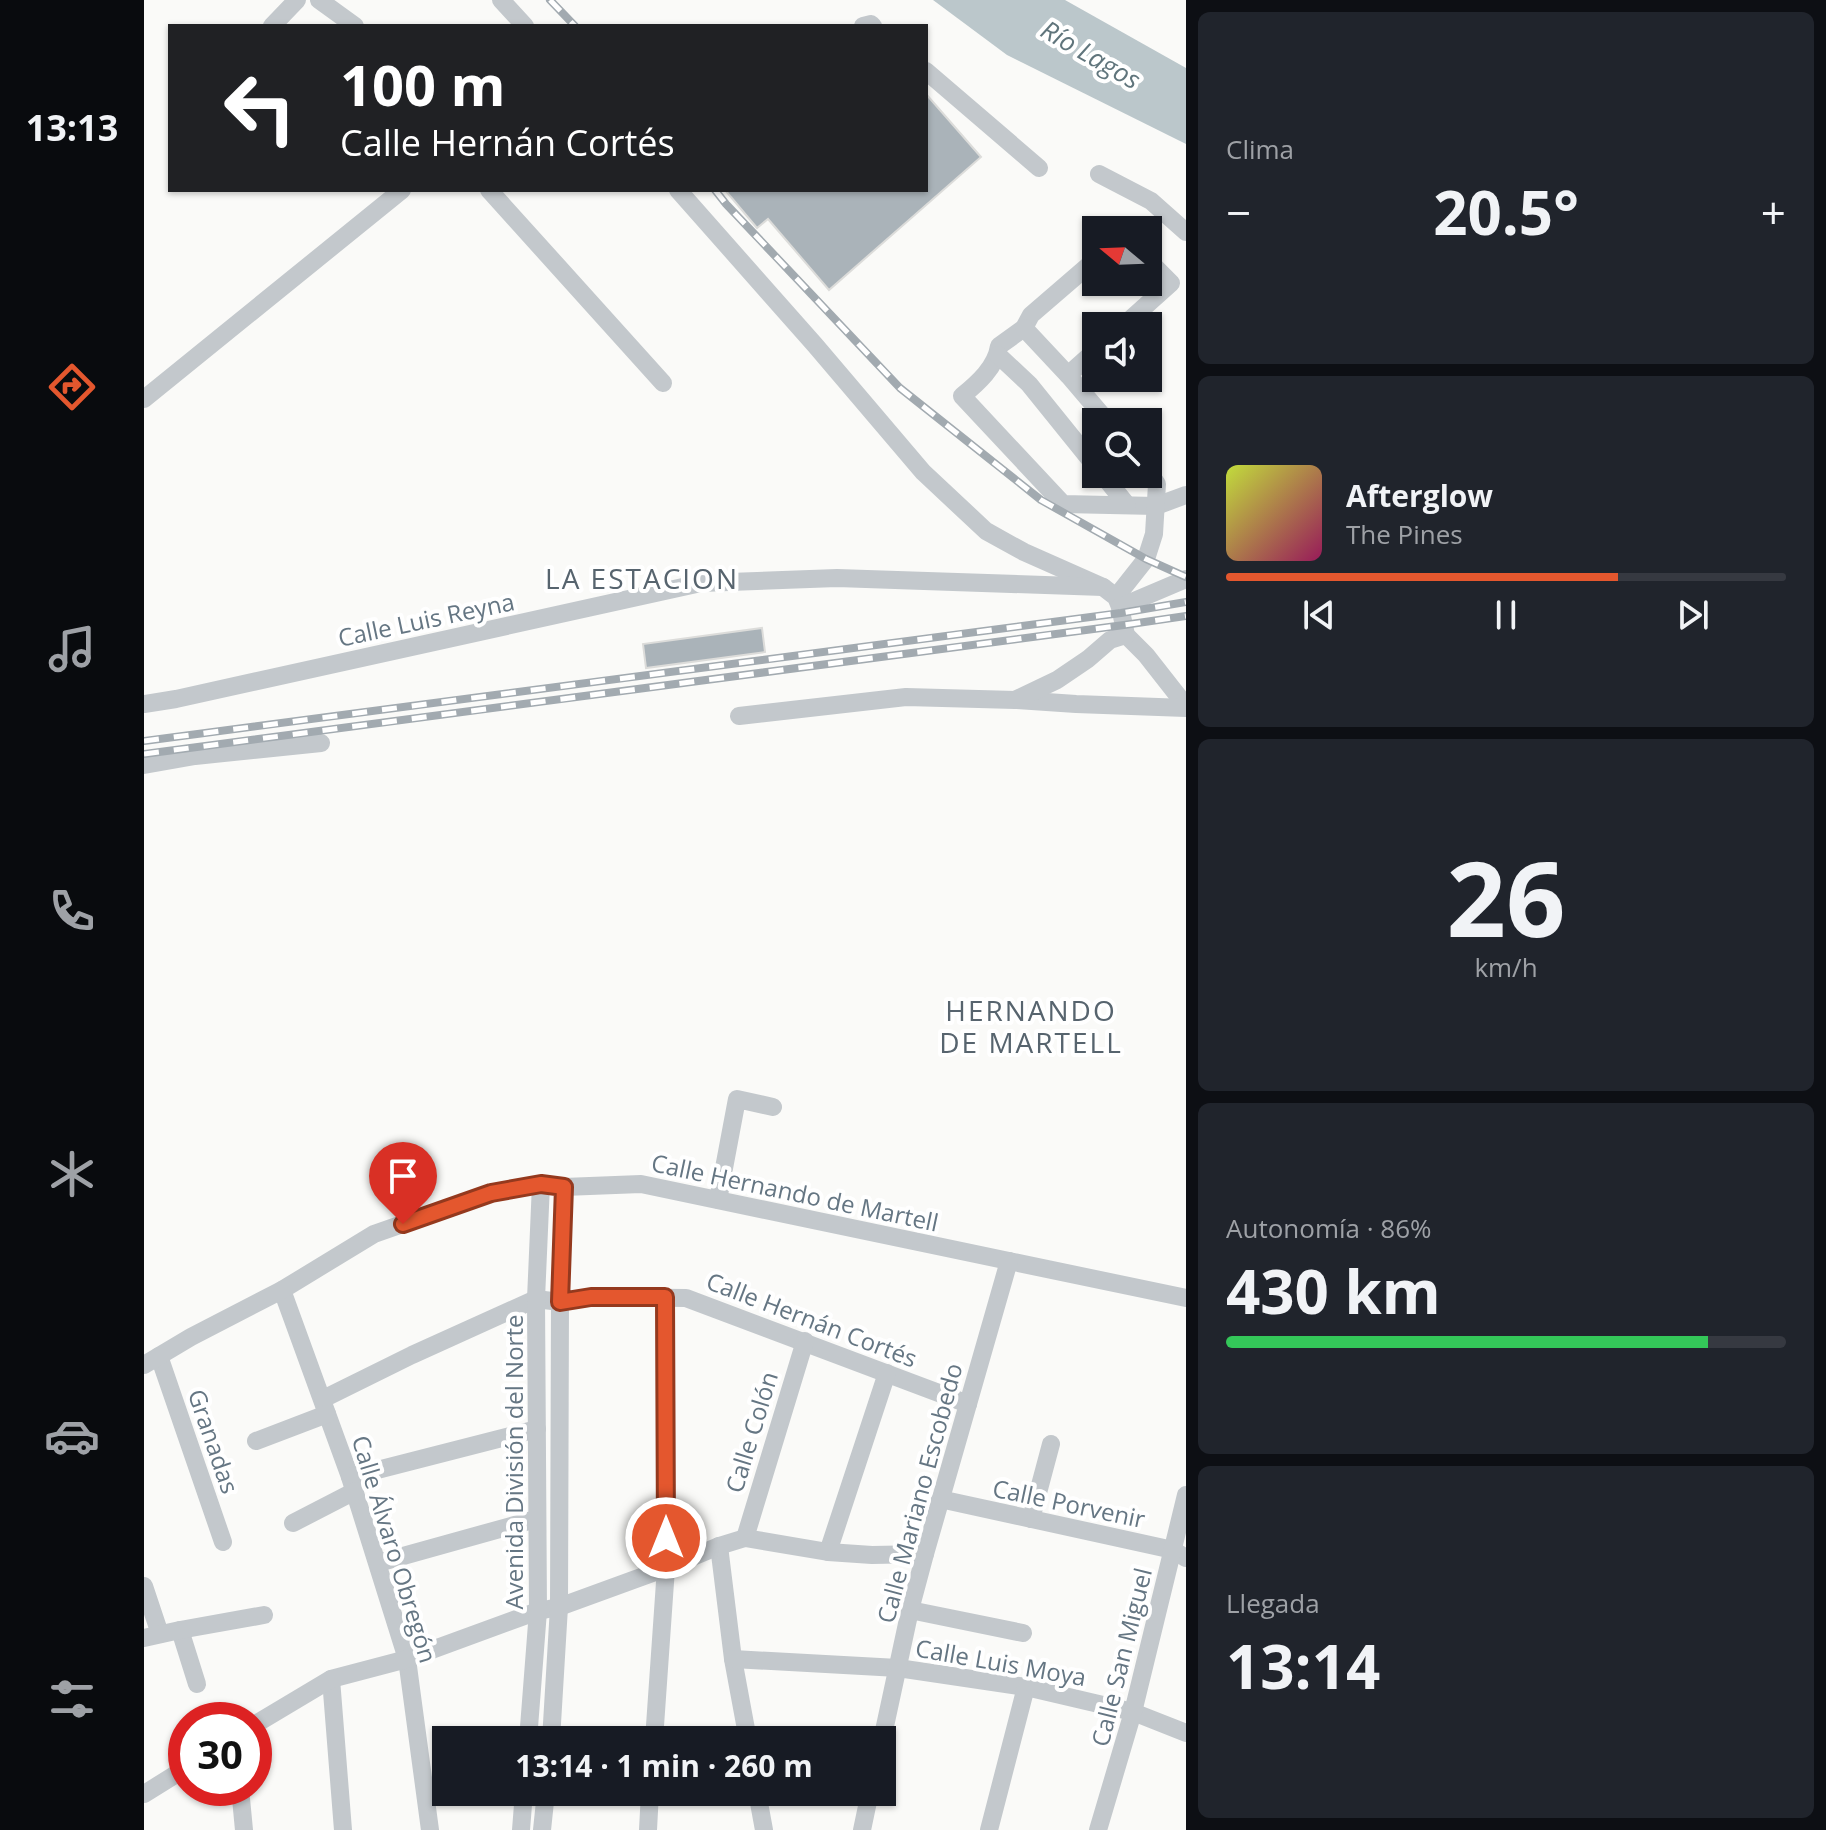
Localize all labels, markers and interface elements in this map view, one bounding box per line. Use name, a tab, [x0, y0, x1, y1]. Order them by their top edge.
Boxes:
water label: Río Lagos	[1035, 11, 1147, 97]
text: 100 m	[340, 46, 506, 122]
icon: left	[208, 56, 312, 160]
text: 13:13	[26, 103, 118, 152]
text: Calle Hernán Cortés	[340, 118, 675, 167]
text: Clima	[1226, 131, 1294, 167]
text: 20.5°	[1433, 171, 1579, 253]
text: −	[1226, 182, 1251, 242]
text: +	[1761, 182, 1786, 242]
north arrow	[1082, 216, 1162, 296]
map controls	[1082, 216, 1162, 488]
button: sound	[1082, 312, 1162, 392]
icon: directions	[44, 359, 100, 415]
button: search	[1082, 408, 1162, 488]
text: Afterglow	[1346, 475, 1493, 516]
text: The Pines	[1346, 516, 1463, 552]
district label: LA ESTACION	[545, 559, 739, 597]
street label: Calle Luis Reyna	[335, 584, 517, 654]
icon: previous	[1297, 593, 1341, 637]
icon: pause	[1484, 593, 1528, 637]
icon: next	[1671, 593, 1715, 637]
icon: music	[44, 621, 100, 677]
text: 26	[1447, 826, 1565, 967]
icon: phone	[44, 883, 100, 939]
text: km/h	[1474, 949, 1538, 985]
district label: HERNANDO DE MARTELL	[939, 991, 1123, 1061]
pin	[369, 1142, 437, 1224]
street label: Calle Hernando de Martell	[648, 1145, 942, 1239]
icon: climate	[44, 1146, 100, 1202]
icon: arrive	[381, 1154, 425, 1198]
text: Autonomía · 86%	[1226, 1210, 1432, 1246]
text: 430 km	[1226, 1250, 1441, 1332]
street label: Calle Hernán Cortés	[702, 1264, 922, 1374]
street label: Avenida División del Norte	[497, 1315, 530, 1609]
street label: Calle Mariano Escobedo	[868, 1359, 970, 1627]
street label: Calle Colón	[717, 1367, 785, 1497]
street label: Granadas	[181, 1385, 247, 1497]
icon: car	[44, 1408, 100, 1464]
street label: Calle Álvaro Obregón	[345, 1431, 445, 1667]
street label: Calle Porvenir	[990, 1471, 1148, 1535]
position arrow	[624, 1496, 708, 1580]
street label: Calle San Miguel	[1083, 1564, 1159, 1750]
text: Llegada	[1226, 1585, 1320, 1621]
text: 13:14	[1226, 1625, 1380, 1707]
street label: Calle Luis Moya	[913, 1631, 1089, 1693]
icon: filters	[44, 1671, 100, 1727]
speed limit sign: 30	[168, 1702, 272, 1806]
text: 13:14 · 1 min · 260 m	[515, 1745, 813, 1786]

